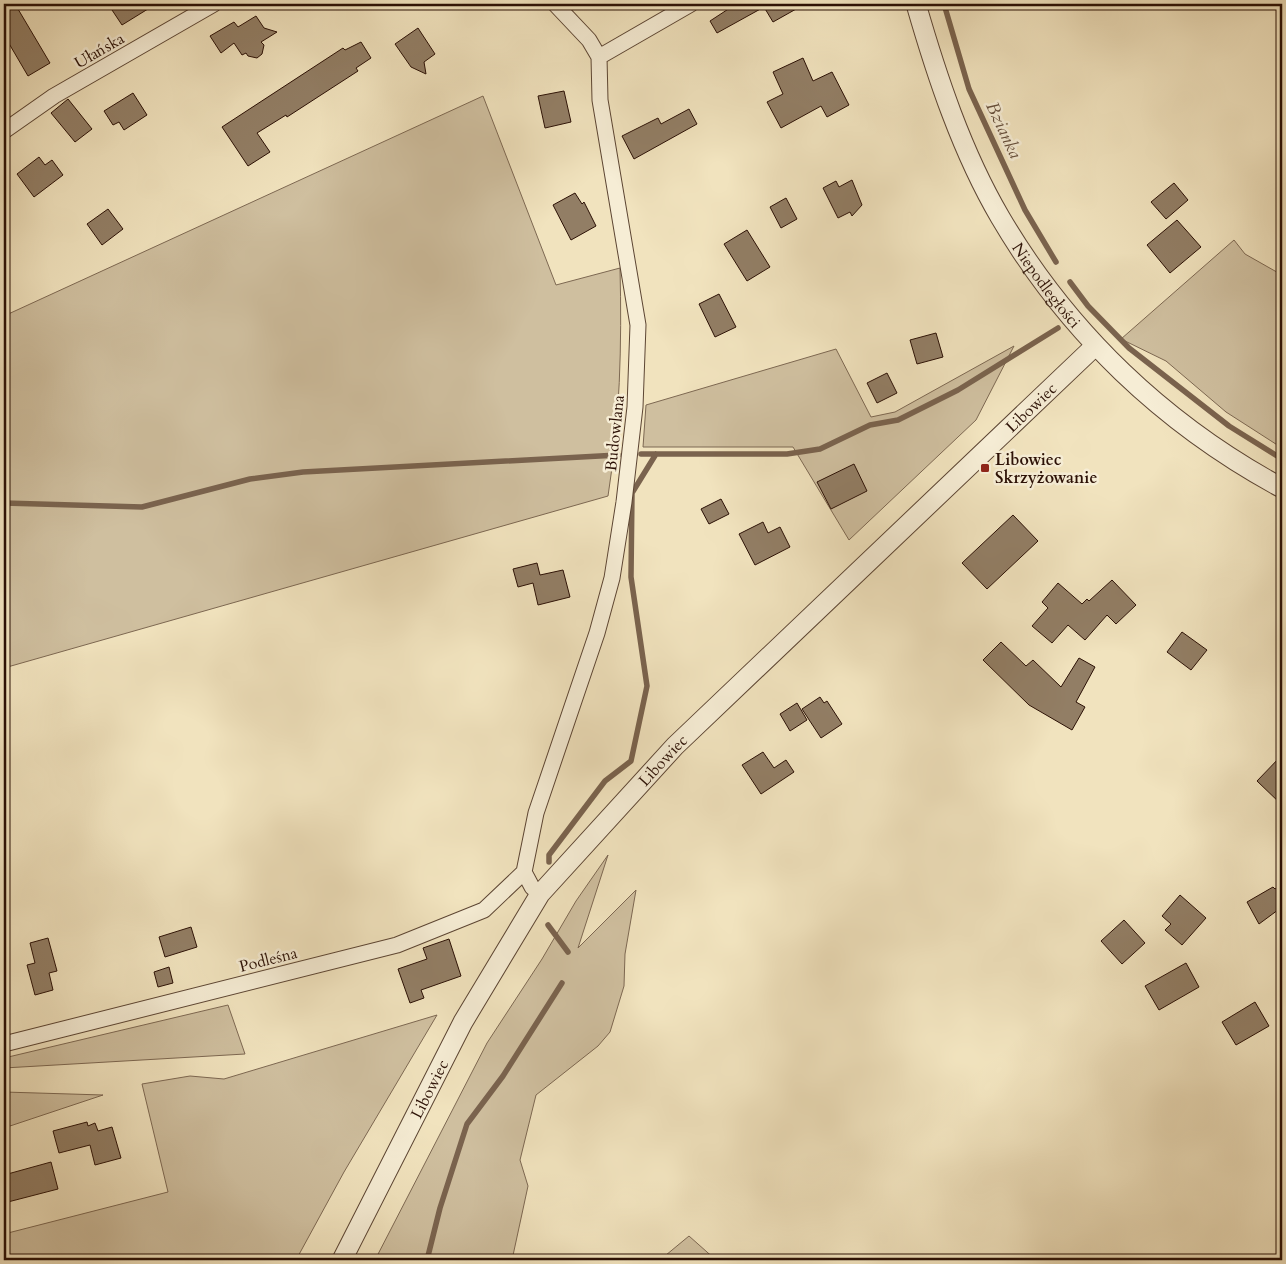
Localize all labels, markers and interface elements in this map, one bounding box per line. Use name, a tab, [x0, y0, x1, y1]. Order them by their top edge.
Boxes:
street label: Ułańska	[70, 28, 129, 74]
water label: Bzianka	[979, 98, 1028, 163]
street label: Niepodległości	[1007, 238, 1086, 333]
street label: Libowiec	[1001, 378, 1062, 438]
street label: Budowlana	[600, 394, 630, 472]
place label: Libowiec Skrzyżowanie	[995, 449, 1097, 489]
marker: Libowiec Skrzyżowanie	[979, 462, 991, 474]
street label: Libowiec	[634, 730, 693, 791]
street label: Podleśna	[237, 942, 300, 978]
street label: Libowiec	[406, 1056, 454, 1123]

